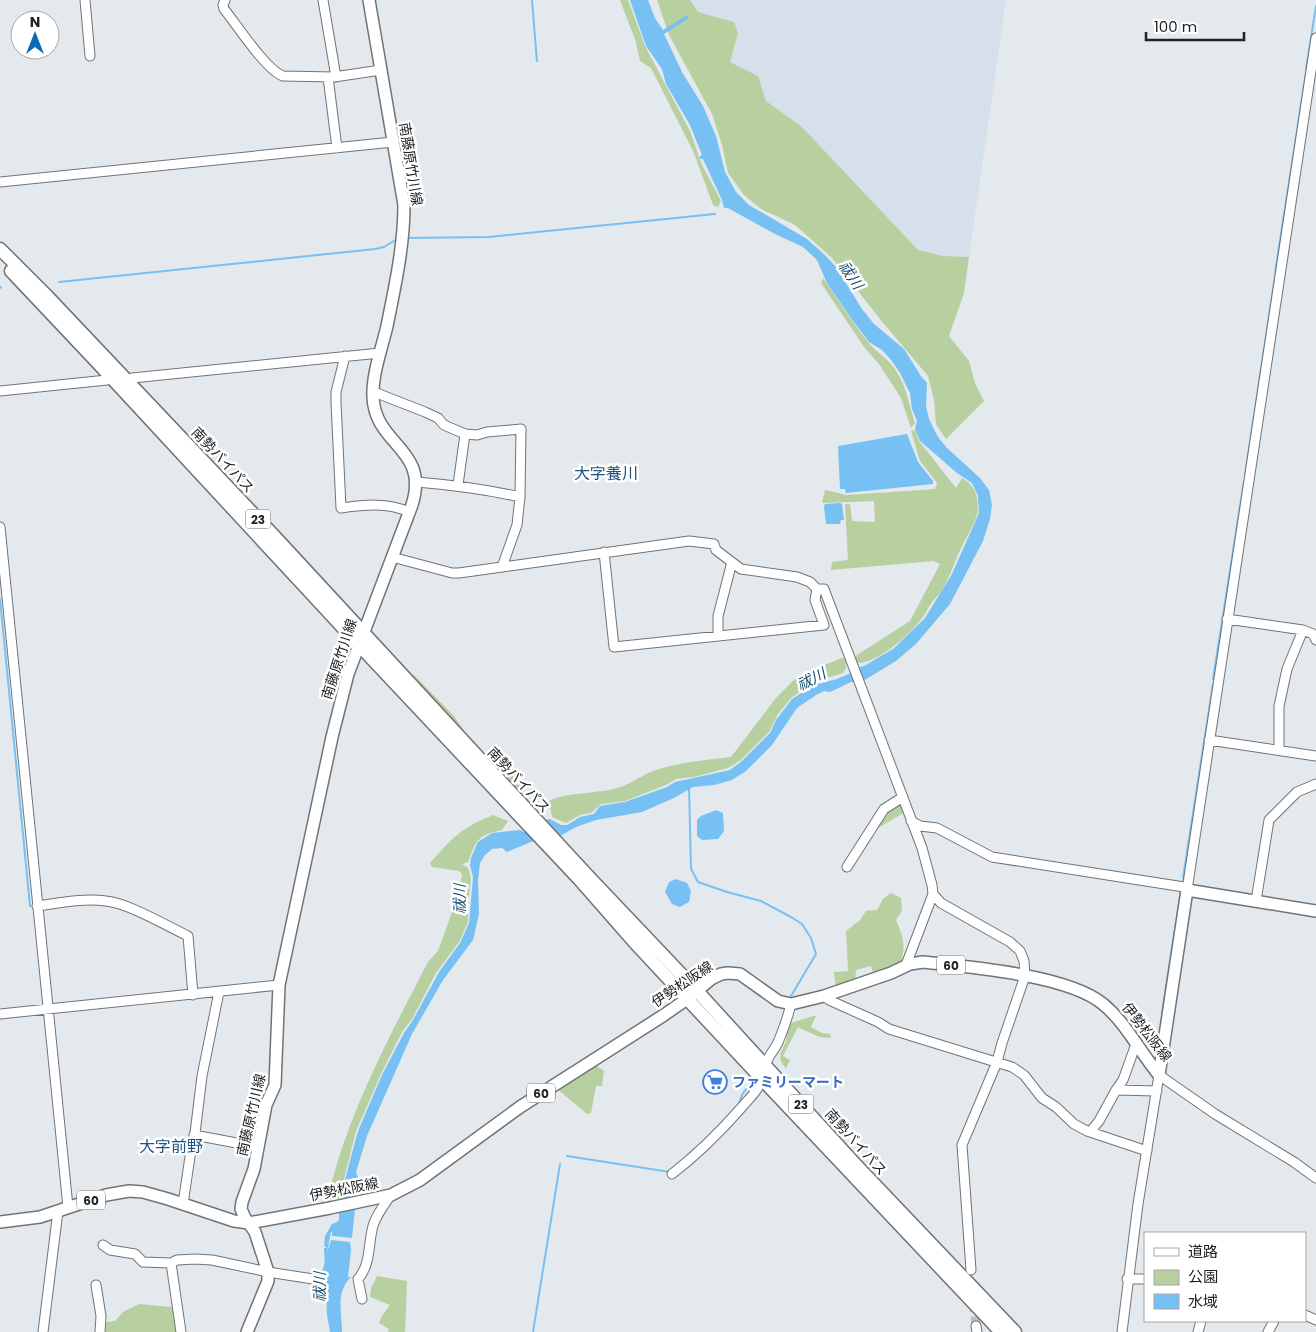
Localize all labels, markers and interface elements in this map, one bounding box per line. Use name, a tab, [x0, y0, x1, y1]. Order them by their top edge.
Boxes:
north arrow	[10, 10, 60, 60]
scale bar	[1146, 10, 1244, 42]
text: N	[30, 12, 40, 32]
text: 100 m	[1154, 16, 1197, 37]
street label: 南藤原竹川線	[395, 121, 427, 207]
water label: 祓川	[834, 257, 869, 295]
street label: 南勢バイパス	[187, 423, 259, 497]
district label: 大字養川	[574, 462, 638, 485]
road number: 23	[246, 509, 270, 528]
street label: 南藤原竹川線	[317, 616, 361, 702]
water label: 祓川	[793, 662, 831, 695]
street label: 南勢バイパス	[483, 743, 555, 817]
water label: 祓川	[449, 882, 470, 914]
street label: 伊勢松阪線	[647, 956, 717, 1012]
road number: 60	[937, 956, 965, 974]
street label: 伊勢松阪線	[1118, 998, 1176, 1066]
supermarket icon: ファミリーマート	[702, 1069, 728, 1095]
street label: 南藤原竹川線	[232, 1072, 270, 1158]
place label: ファミリーマート	[732, 1072, 844, 1092]
road number: 60	[527, 1084, 555, 1102]
road number: 23	[788, 1094, 814, 1114]
street label: 南勢バイパス	[821, 1104, 891, 1180]
district label: 大字前野	[139, 1135, 203, 1158]
street label: 伊勢松阪線	[308, 1173, 380, 1205]
road number: 60	[77, 1190, 105, 1210]
legend	[1144, 1232, 1306, 1322]
text: 道路	[1188, 1241, 1218, 1262]
text: 公園	[1188, 1266, 1218, 1287]
water label: 祓川	[309, 1270, 330, 1302]
text: 水域	[1188, 1291, 1218, 1312]

